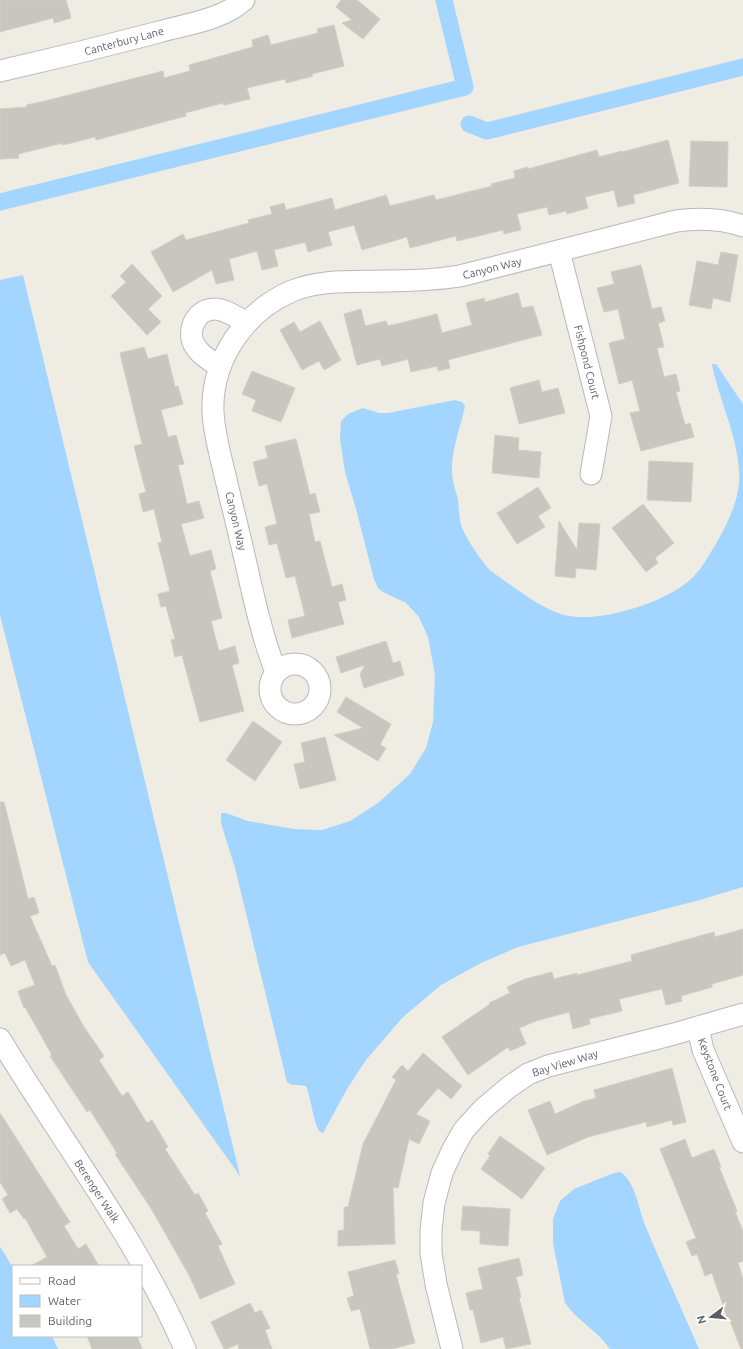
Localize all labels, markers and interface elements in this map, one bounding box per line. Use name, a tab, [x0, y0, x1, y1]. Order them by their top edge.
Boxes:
street label: Canterbury Lane	[83, 25, 165, 57]
street label: Canyon Way	[461, 255, 523, 281]
street label: Fishpond Court	[572, 324, 602, 401]
street label: Canyon Way	[223, 490, 249, 552]
street label: Keystone Court	[696, 1036, 735, 1112]
street label: Bay View Way	[530, 1047, 600, 1079]
street label: Berenger Walk	[72, 1157, 122, 1225]
legend	[12, 1265, 142, 1337]
text: Road	[48, 1274, 76, 1287]
text: Water	[48, 1294, 81, 1307]
north arrow	[691, 1297, 731, 1337]
text: Building	[48, 1314, 92, 1327]
text: N	[694, 1314, 708, 1325]

